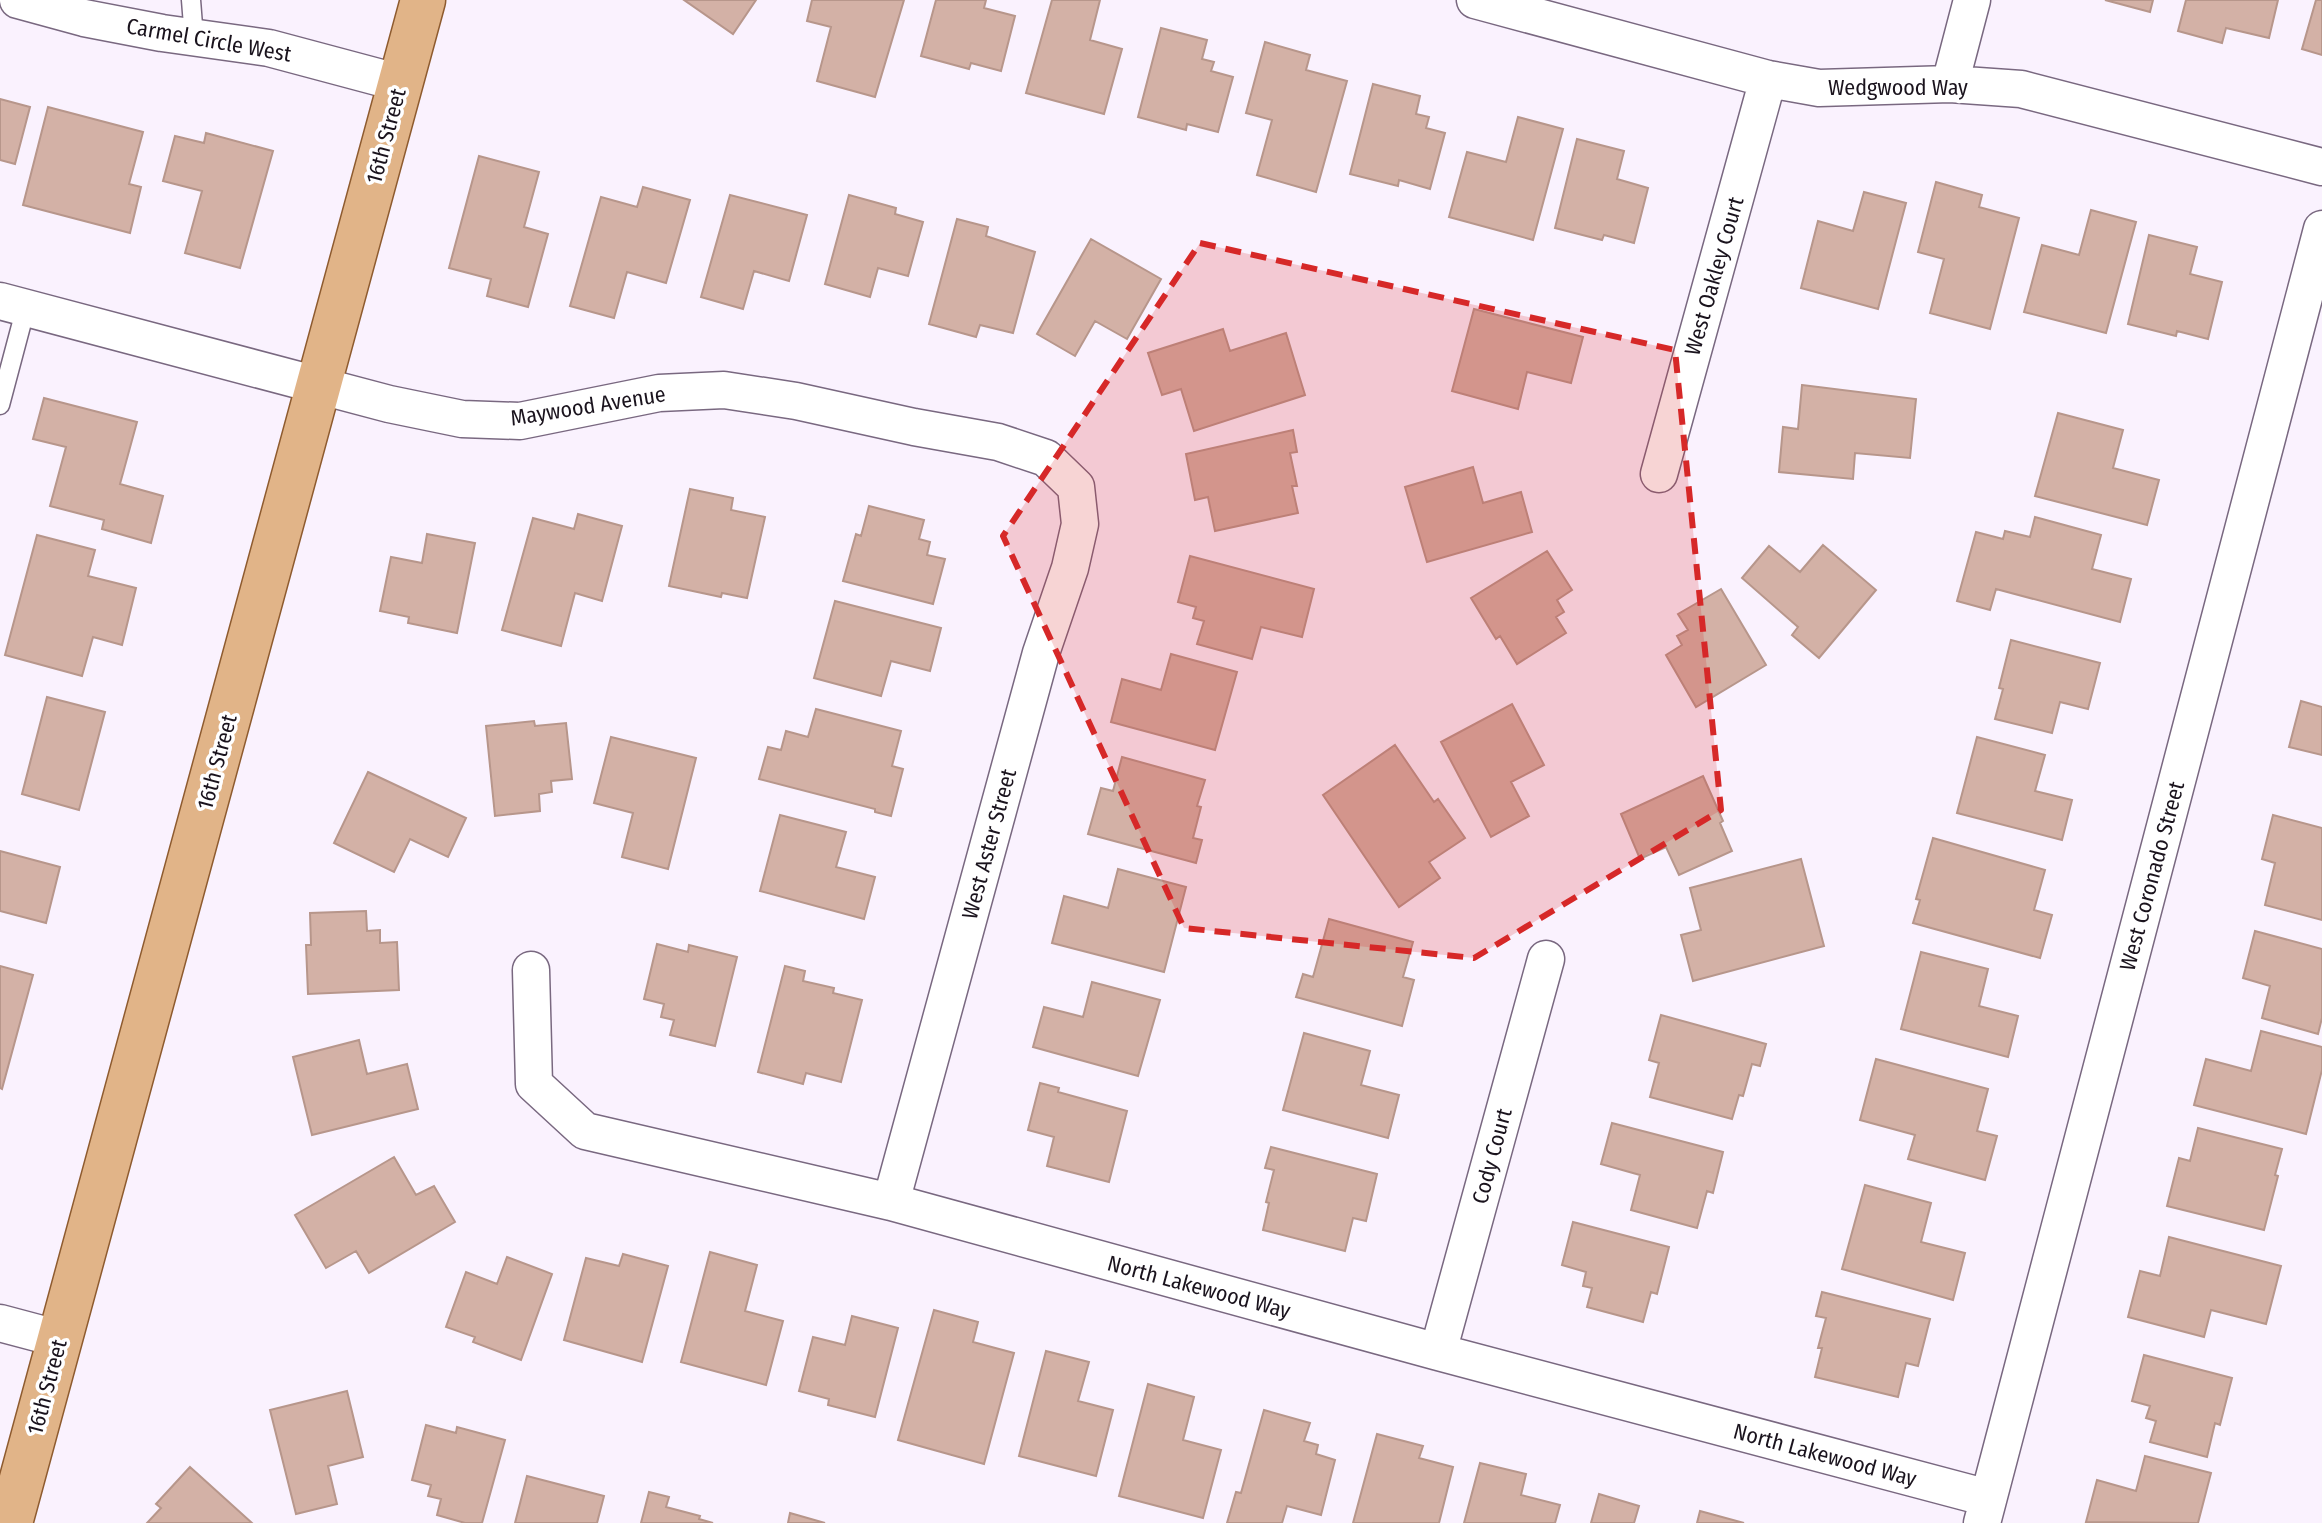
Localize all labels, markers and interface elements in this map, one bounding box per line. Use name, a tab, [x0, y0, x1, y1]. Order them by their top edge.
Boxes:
street label: Carmel Circle West	[125, 12, 294, 68]
street label: Wedgwood Way	[1828, 74, 1968, 101]
street label: 16th Street	[360, 85, 412, 187]
street label: West Oakley Court	[1678, 193, 1750, 358]
street label: Maywood Avenue	[509, 380, 667, 432]
street label: 16th Street	[191, 711, 243, 813]
street label: West Aster Street	[956, 765, 1022, 922]
street label: West Coronado Street	[2114, 778, 2190, 974]
street label: Cody Court	[1466, 1105, 1518, 1207]
street label: North Lakewood Way	[1104, 1250, 1294, 1324]
street label: 16th Street	[21, 1336, 73, 1438]
street label: North Lakewood Way	[1730, 1418, 1920, 1492]

